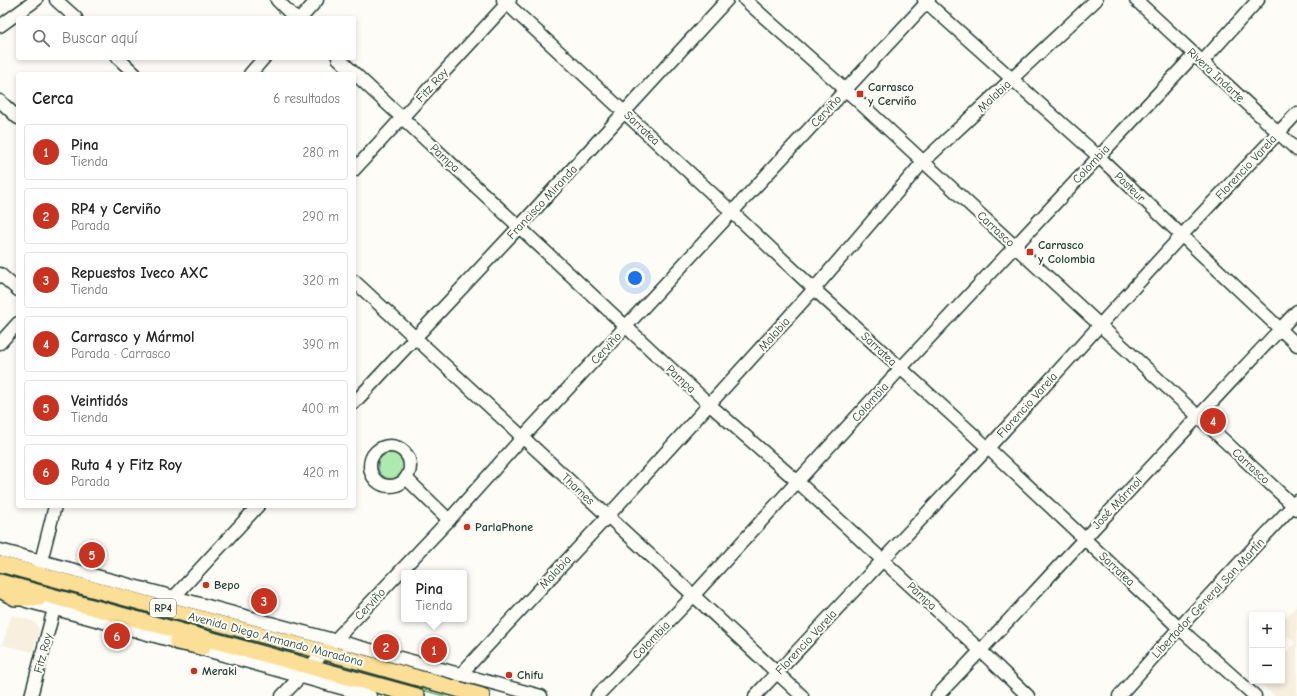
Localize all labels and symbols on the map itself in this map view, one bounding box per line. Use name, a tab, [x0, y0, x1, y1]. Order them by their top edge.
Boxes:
street label: Rivera Indarte	[1184, 45, 1248, 105]
street label: Fitz Roy	[413, 65, 451, 105]
street label: Malabia	[974, 77, 1014, 115]
place label: Carrasco y Cerviño	[868, 80, 916, 108]
marker: Carrasco y Cerviño	[855, 89, 865, 99]
street label: Cerviño	[808, 92, 844, 130]
street label: Sarratea	[621, 108, 663, 148]
street label: Florencio Varela	[1212, 132, 1280, 202]
street label: Pampa	[427, 141, 463, 175]
street label: Colombia	[1070, 142, 1112, 186]
street label: Francisco Miranda	[504, 162, 580, 242]
street label: Pasteur	[1112, 169, 1148, 205]
street label: Carrasco	[974, 208, 1018, 250]
place label: Carrasco y Colombia	[1038, 238, 1095, 266]
marker: Carrasco y Colombia	[1025, 247, 1035, 257]
your location	[625, 268, 645, 288]
street label: Malabia	[755, 314, 793, 354]
street label: Cerviño	[588, 329, 624, 367]
street label: Sarratea	[858, 329, 900, 369]
street label: Pampa	[663, 362, 699, 396]
street label: Florencio Varela	[994, 369, 1060, 441]
street label: Colombia	[849, 379, 891, 425]
pin: 4	[1200, 406, 1226, 436]
street label: Carrasco	[1229, 445, 1273, 487]
street label: Thames	[559, 470, 597, 508]
street label: José Mármol	[1089, 474, 1145, 532]
place label: ParlaPhone	[475, 520, 533, 534]
marker: ParlaPhone	[462, 522, 472, 532]
street label: Libertador General San Martín	[1149, 535, 1267, 661]
pin: 5	[79, 540, 105, 570]
street label: Sarratea	[1096, 549, 1138, 589]
street label: Malabia	[536, 552, 574, 592]
place label: Bepo	[214, 578, 240, 592]
street label: Pampa	[904, 579, 940, 613]
marker: Bepo	[201, 580, 211, 590]
street label: Cerviño	[352, 585, 388, 623]
pin: 3	[251, 586, 277, 616]
road number: RP4	[150, 599, 176, 617]
street label: Florencio Varela	[772, 607, 840, 677]
street label: Avenida Diego Armando Maradona	[187, 609, 365, 669]
street label: Colombia	[629, 618, 673, 662]
pin: 6	[104, 621, 130, 651]
street label: Fitz Roy	[31, 631, 55, 675]
pin: 2	[373, 632, 399, 662]
pin: 1	[421, 635, 447, 665]
place label: Meraki	[202, 664, 237, 678]
marker: Meraki	[189, 666, 199, 676]
place label: Chifu	[517, 668, 544, 682]
marker: Chifu	[504, 670, 514, 680]

